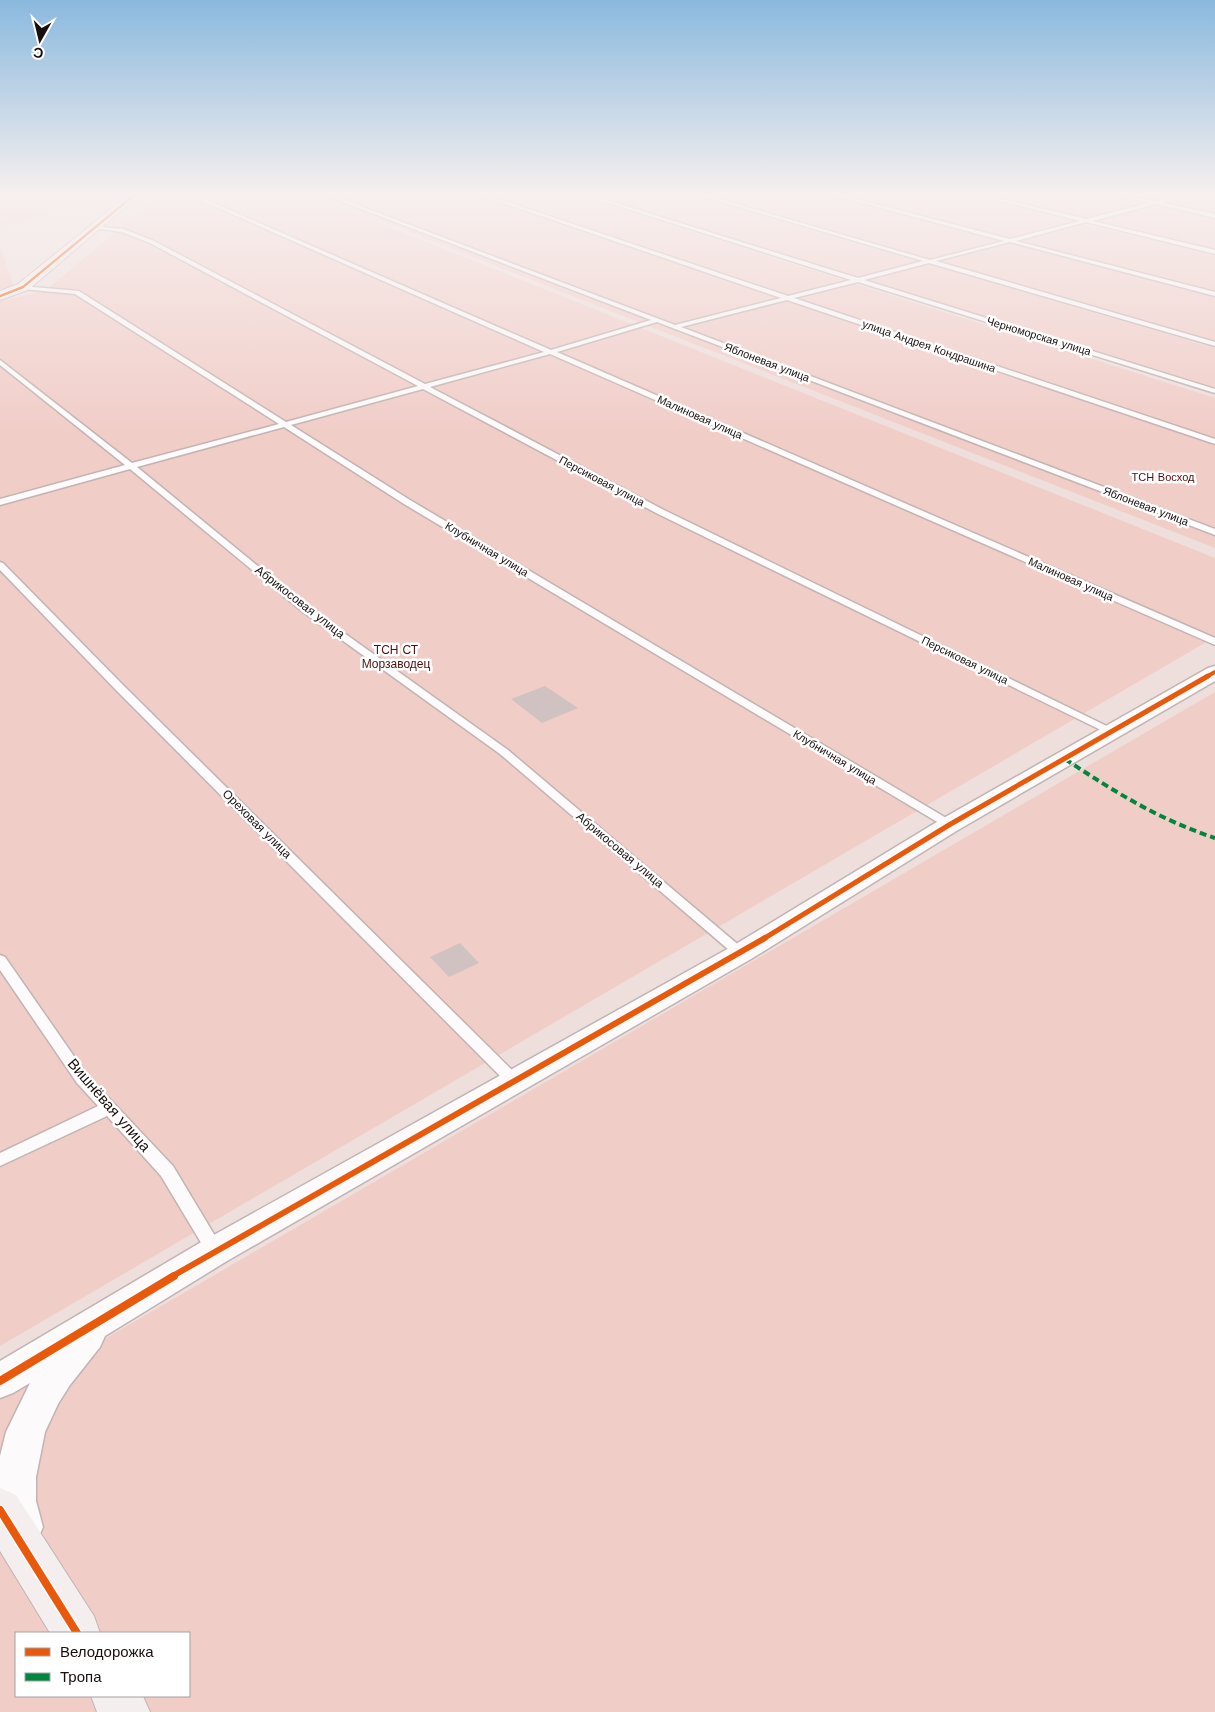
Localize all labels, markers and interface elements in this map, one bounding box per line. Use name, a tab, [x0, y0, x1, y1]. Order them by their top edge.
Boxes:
north arrow	[15, 15, 65, 65]
text: С	[32, 44, 44, 62]
street label: Черноморская улица	[985, 314, 1093, 359]
street label: улица Андрея Кондрашина	[860, 318, 998, 376]
street label: Яблоневая улица	[722, 340, 812, 385]
street label: Малиновая улица	[655, 393, 745, 442]
street label: Персиковая улица	[557, 453, 647, 510]
park label: ТСН Восход	[1132, 471, 1195, 484]
street label: Яблоневая улица	[1101, 484, 1191, 529]
street label: Клубничная улица	[443, 519, 531, 580]
street label: Малиновая улица	[1026, 555, 1116, 604]
street label: Абрикосовая улица	[252, 563, 348, 641]
street label: Персиковая улица	[919, 634, 1011, 687]
park label: ТСН СТ Морзаводец	[362, 643, 430, 671]
street label: Клубничная улица	[791, 727, 879, 788]
street label: Ореховая улица	[220, 787, 295, 862]
street label: Абрикосовая улица	[574, 809, 667, 891]
street label: Вишнёвая улица	[64, 1055, 155, 1156]
legend	[15, 1632, 190, 1697]
text: Велодорожка	[60, 1643, 154, 1661]
text: Тропа	[60, 1668, 102, 1686]

